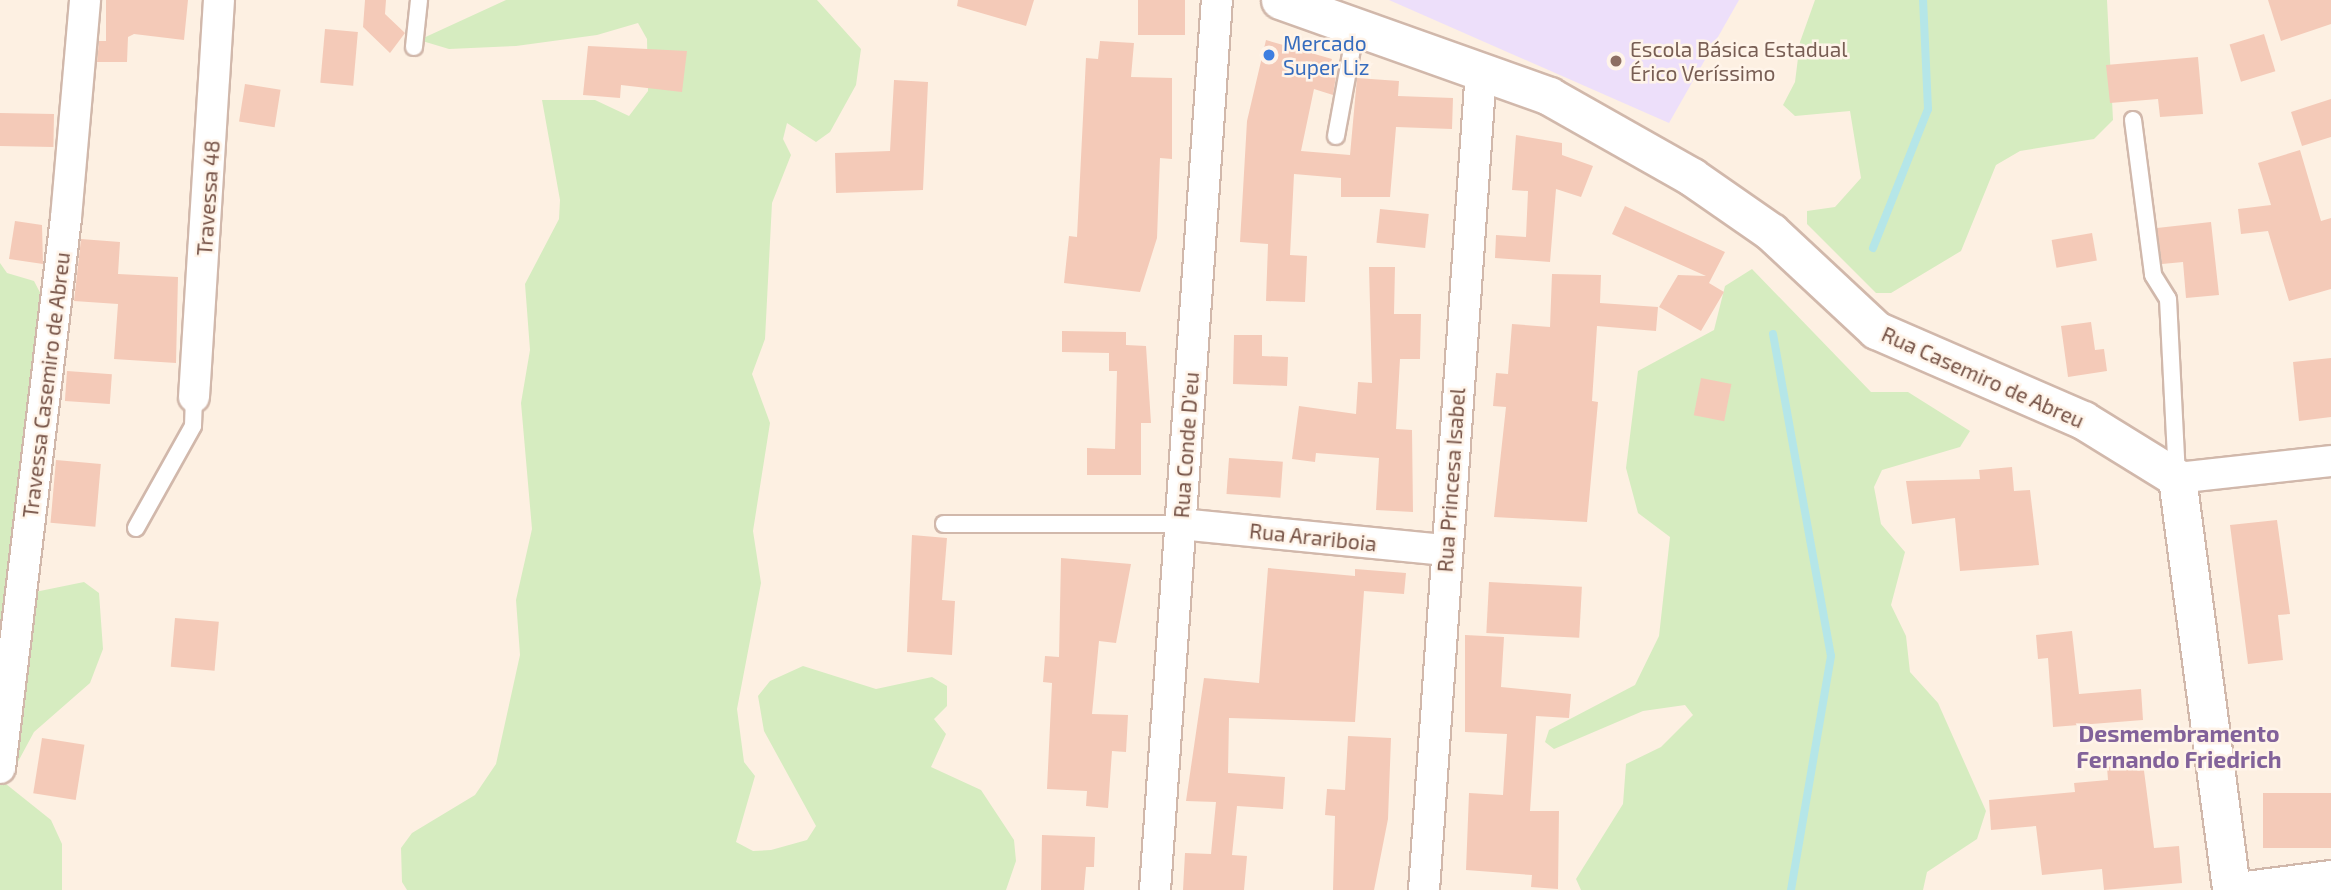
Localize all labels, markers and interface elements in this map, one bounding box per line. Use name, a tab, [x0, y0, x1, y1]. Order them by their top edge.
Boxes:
place label: Mercado Super Liz	[1283, 30, 1370, 80]
place label: Escola Básica Estadual Érico Veríssimo	[1630, 36, 1848, 86]
marker: Mercado Super Liz	[1261, 47, 1277, 63]
marker: Escola Básica Estadual Érico Veríssimo	[1608, 53, 1624, 69]
street label: Travessa 48	[191, 139, 225, 257]
street label: Travessa Casemiro de Abreu	[17, 250, 75, 520]
street label: Rua Casemiro de Abreu	[1878, 321, 2088, 433]
street label: Rua Conde D'eu	[1168, 371, 1204, 519]
street label: Rua Princesa Isabel	[1432, 387, 1470, 573]
street label: Rua Arariboia	[1248, 518, 1378, 556]
district label: Desmembramento Fernando Friedrich	[2076, 719, 2282, 773]

